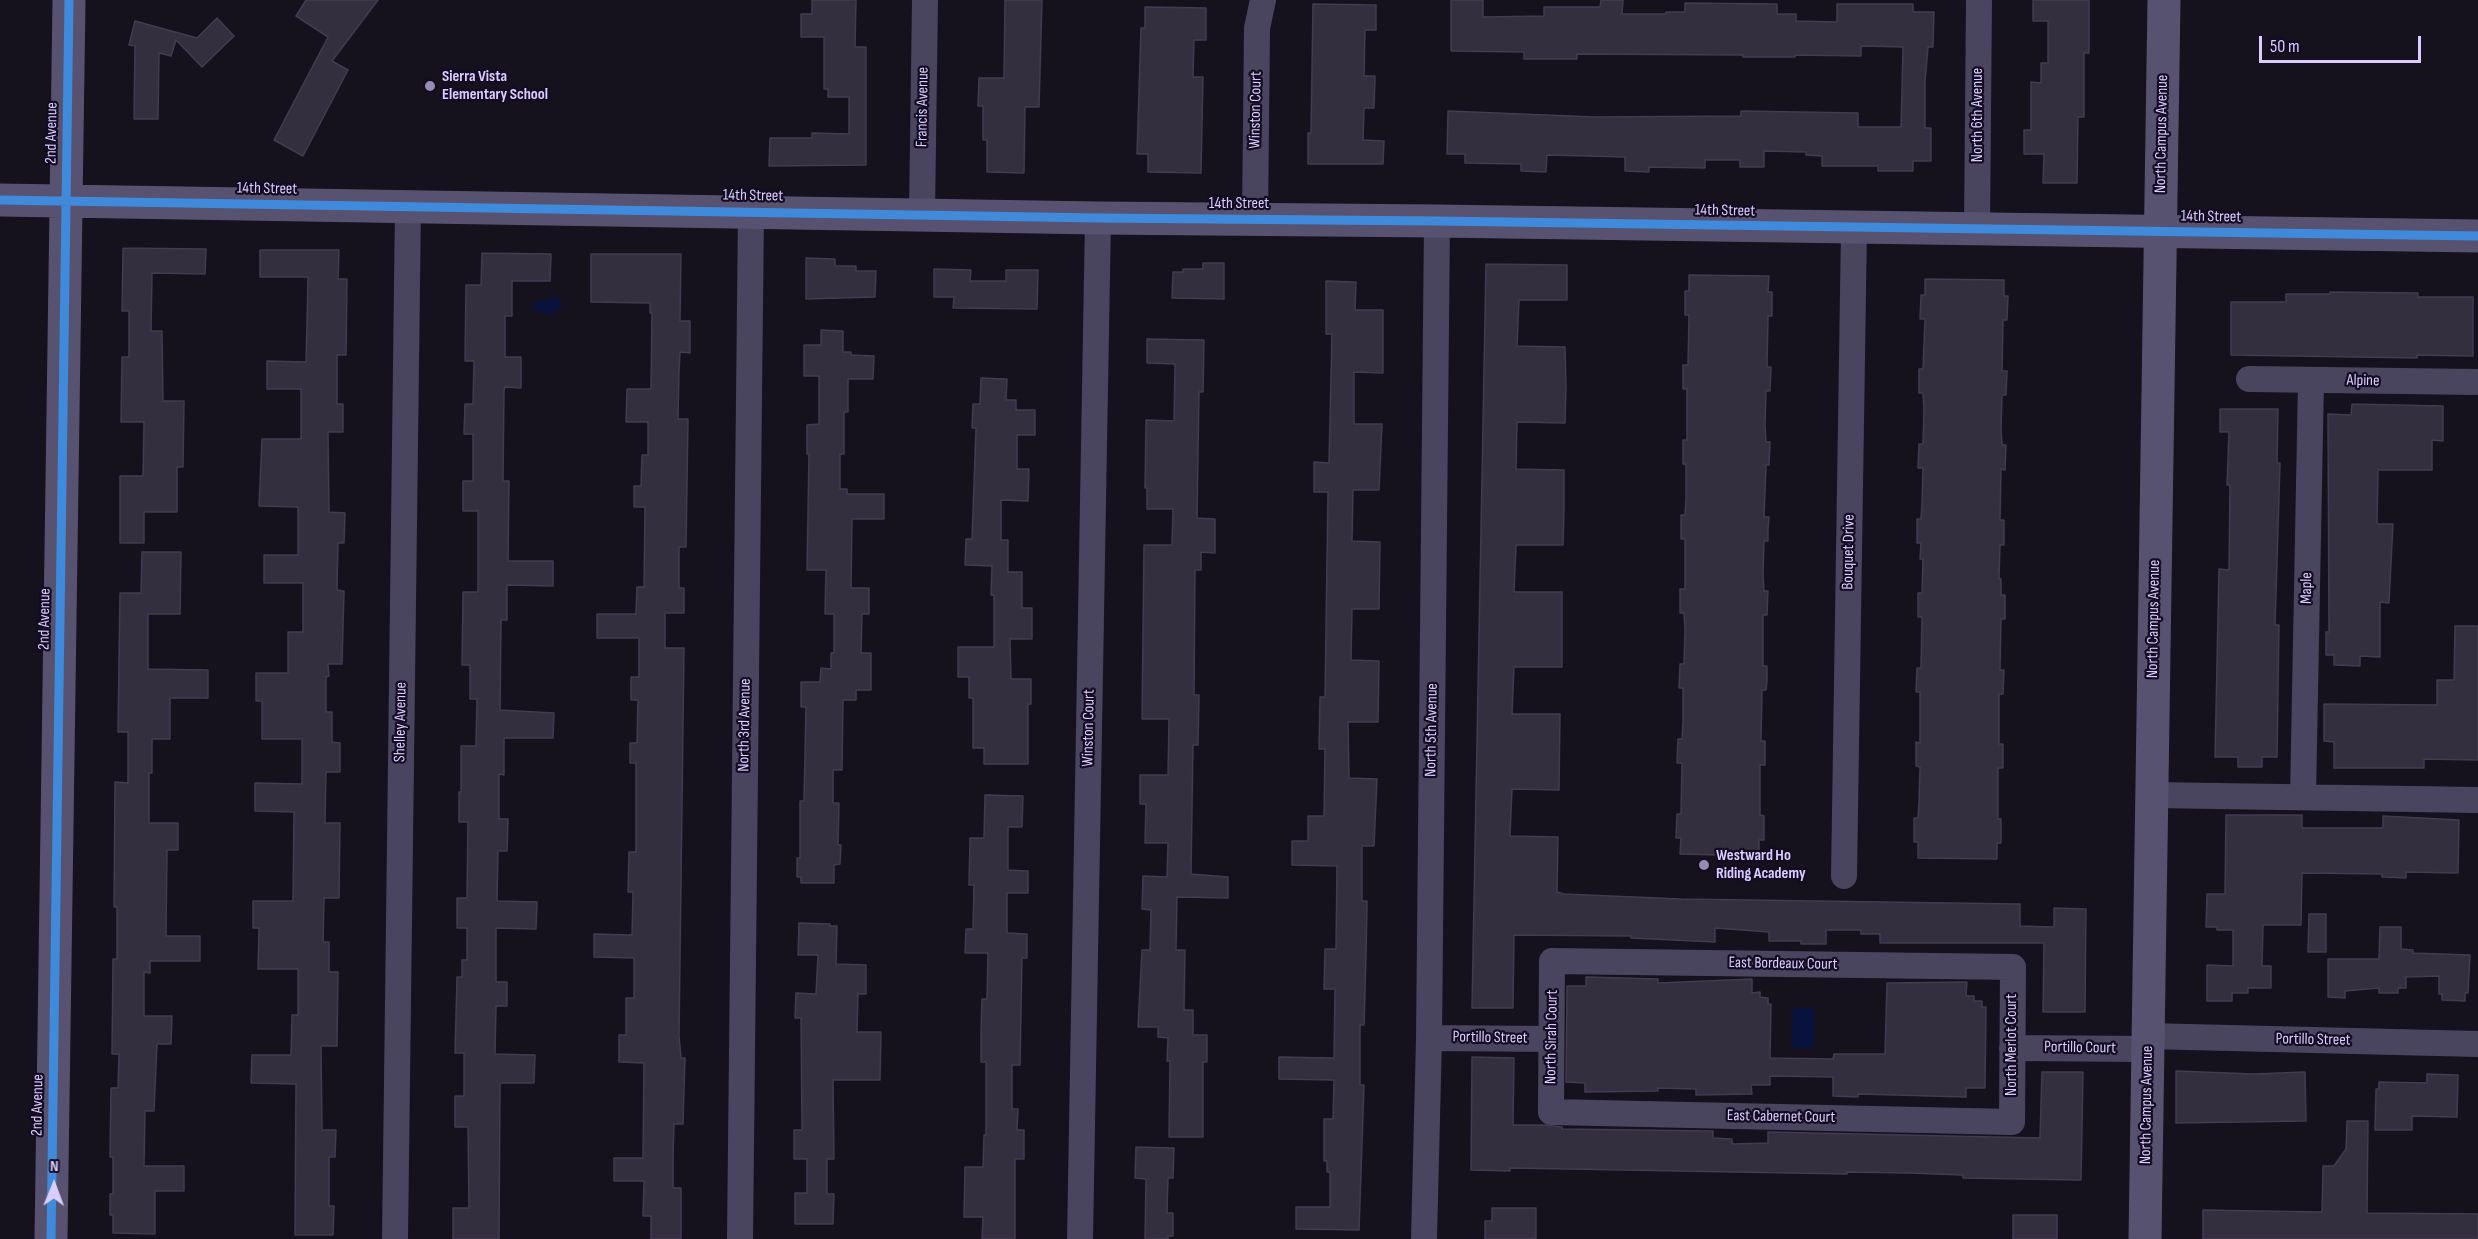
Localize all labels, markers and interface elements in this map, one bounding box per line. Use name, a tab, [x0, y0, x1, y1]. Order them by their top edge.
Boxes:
scale bar	[2262, 24, 2424, 62]
text: 50 m	[2270, 36, 2300, 57]
place label: Sierra Vista Elementary School	[442, 67, 548, 105]
street label: Francis Avenue	[913, 67, 933, 147]
street label: North 6th Avenue	[1968, 68, 1988, 162]
street label: Winston Court	[1246, 71, 1266, 149]
street label: North Campus Avenue	[2151, 75, 2173, 193]
marker: Sierra Vista Elementary School	[423, 79, 437, 93]
street label: 2nd Avenue	[42, 102, 62, 164]
street label: 14th Street	[237, 179, 297, 199]
street label: 14th Street	[723, 186, 783, 206]
street label: 14th Street	[1209, 194, 1269, 214]
street label: 14th Street	[1695, 201, 1755, 221]
street label: 14th Street	[2181, 207, 2241, 227]
street label: Alpine	[2346, 371, 2380, 391]
street label: Bouquet Drive	[1839, 514, 1859, 590]
street label: North Campus Avenue	[2143, 560, 2165, 678]
street label: Maple	[2297, 572, 2317, 604]
street label: 2nd Avenue	[35, 588, 55, 650]
street label: North 3rd Avenue	[735, 678, 755, 772]
street label: Shelley Avenue	[391, 682, 411, 762]
street label: North 5th Avenue	[1422, 683, 1442, 777]
street label: Winston Court	[1079, 689, 1099, 767]
place label: Westward Ho Riding Academy	[1716, 846, 1806, 884]
marker: Westward Ho Riding Academy	[1697, 858, 1711, 872]
street label: East Bordeaux Court	[1728, 953, 1838, 975]
street label: North Sirah Court	[1542, 990, 1562, 1084]
street label: North Merlot Court	[2002, 994, 2022, 1096]
street label: Portillo Street	[1452, 1028, 1528, 1048]
street label: Portillo Street	[2275, 1030, 2351, 1050]
street label: Portillo Court	[2044, 1038, 2116, 1058]
street label: North Campus Avenue	[2136, 1046, 2158, 1164]
street label: 2nd Avenue	[28, 1074, 48, 1136]
street label: East Cabernet Court	[1727, 1106, 1835, 1128]
north arrow	[24, 1155, 84, 1215]
text: N	[50, 1157, 59, 1176]

